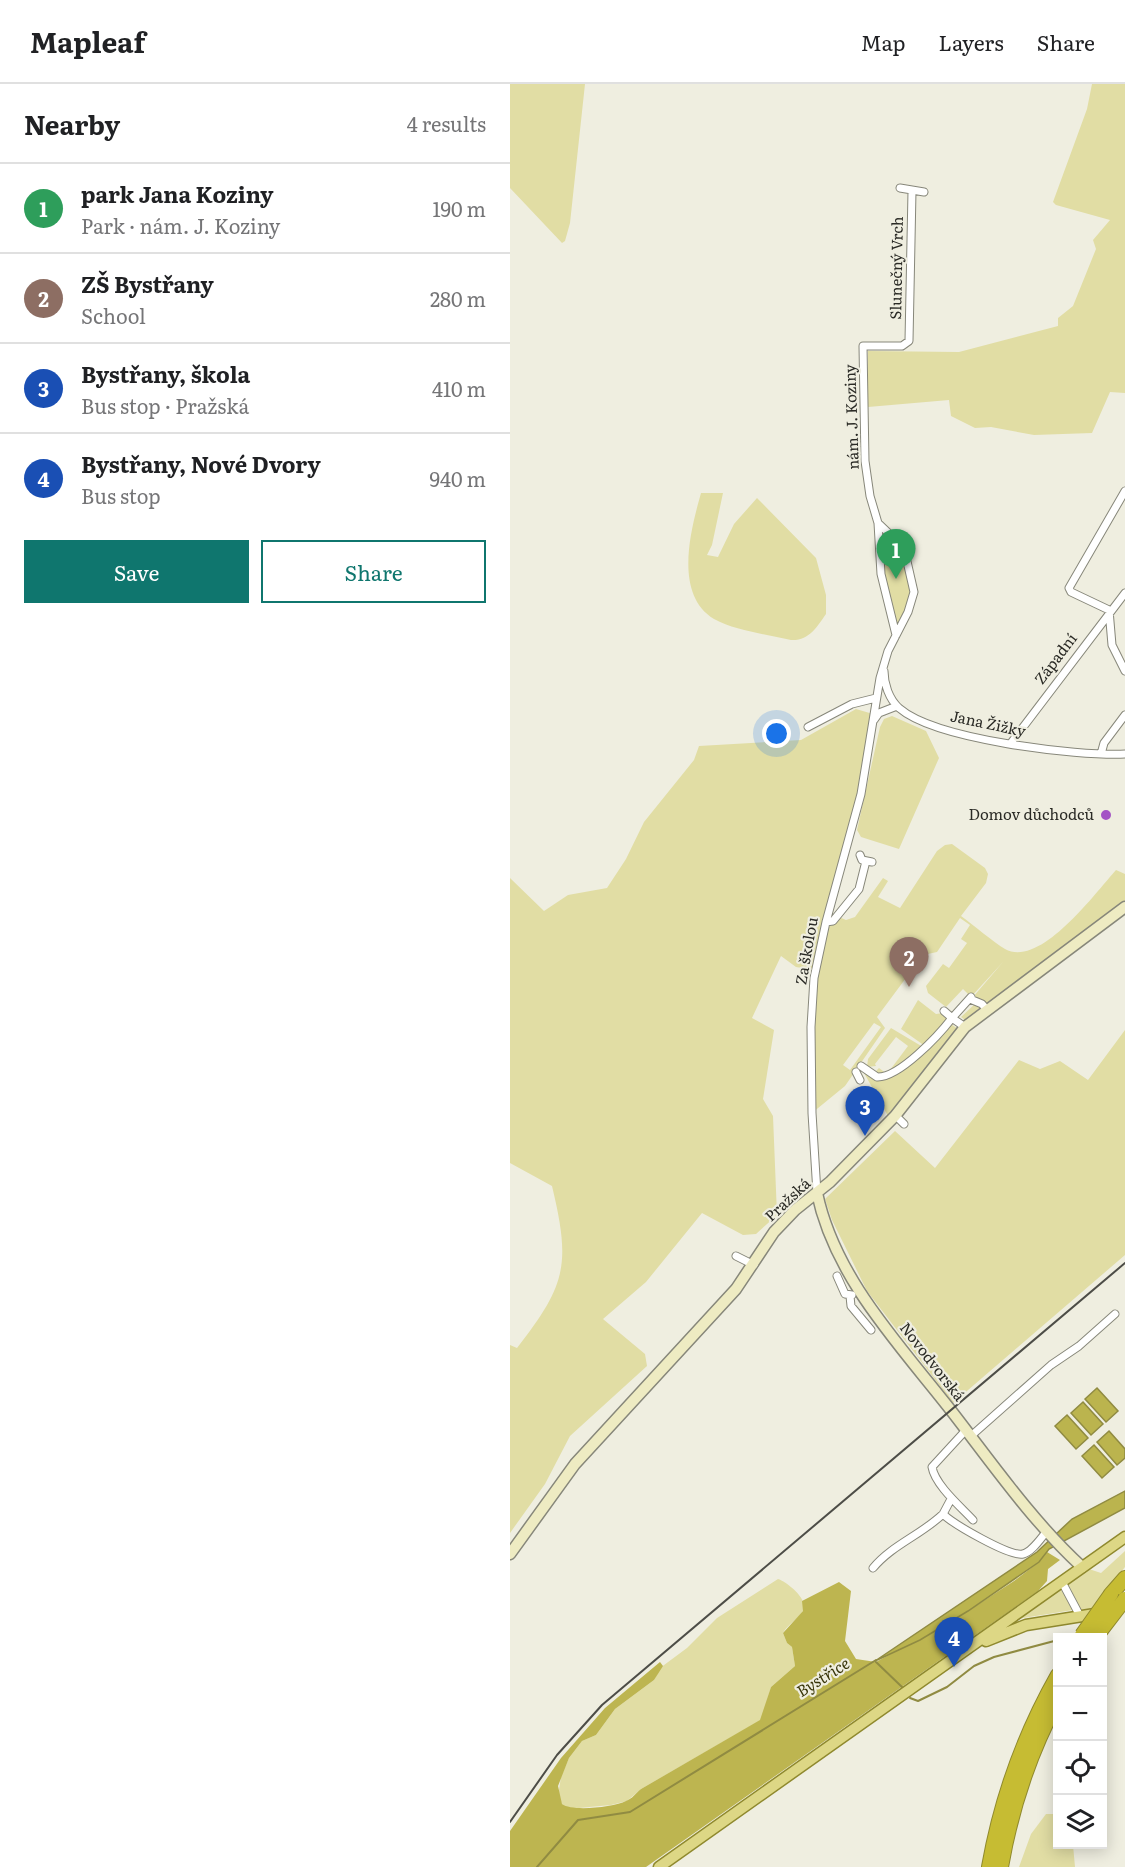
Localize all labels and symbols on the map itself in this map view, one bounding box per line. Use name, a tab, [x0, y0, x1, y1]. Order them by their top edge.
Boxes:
street label: Slunečný Vrch	[883, 216, 908, 320]
street label: nám. J. Koziny	[837, 364, 864, 470]
pin: 1	[876, 530, 916, 579]
street label: Západní	[1028, 628, 1082, 689]
street label: Jana Žižky	[948, 703, 1028, 742]
your location	[762, 719, 791, 748]
place label: Domov důchodců	[968, 802, 1094, 825]
marker: Domov důchodců	[1099, 808, 1113, 822]
street label: Za školou	[788, 915, 823, 986]
pin: 2	[890, 938, 928, 987]
pin: 3	[846, 1086, 884, 1136]
street label: Pražská	[759, 1171, 816, 1226]
street label: Novodvorská	[895, 1317, 972, 1406]
pin: 4	[934, 1618, 974, 1667]
water label: Bystřice	[791, 1650, 854, 1702]

